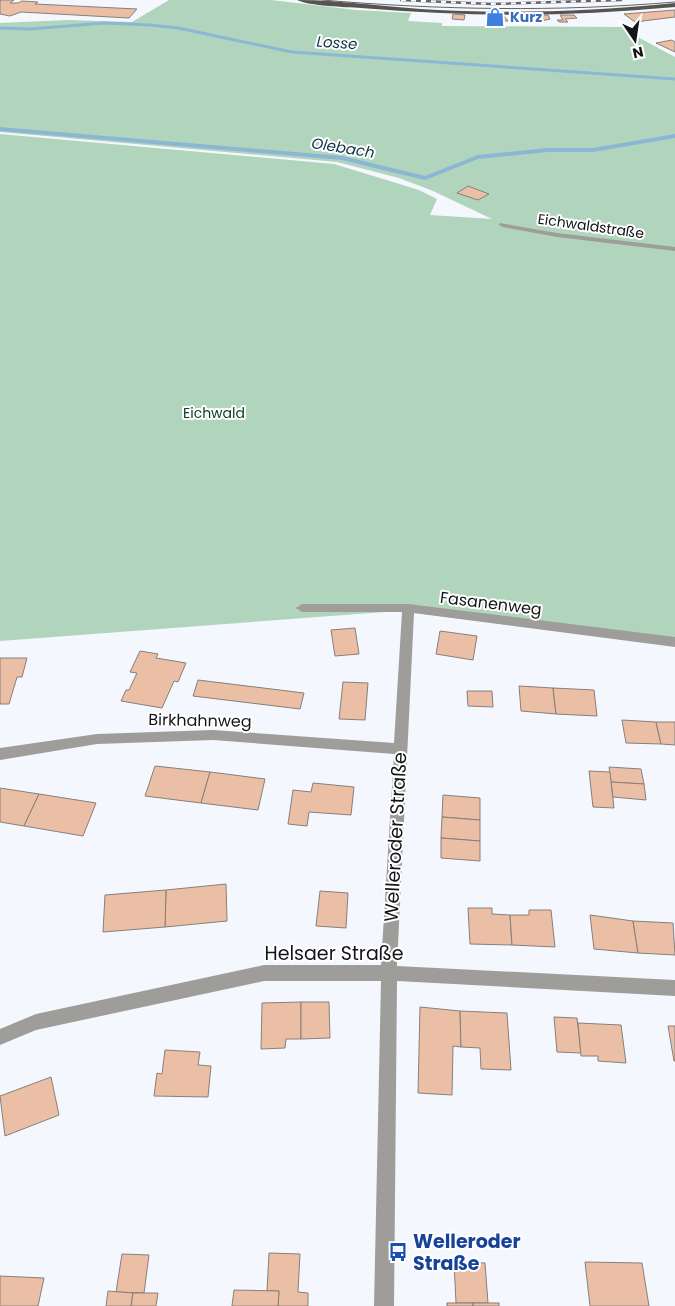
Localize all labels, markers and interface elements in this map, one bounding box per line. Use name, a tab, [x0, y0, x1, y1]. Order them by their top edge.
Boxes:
shop icon: Kurz	[484, 6, 506, 28]
place label: Kurz	[510, 7, 542, 27]
north arrow	[610, 15, 660, 65]
water label: Losse	[316, 31, 358, 54]
text: N	[631, 42, 645, 64]
water label: Olebach	[310, 132, 376, 163]
street label: Eichwaldstraße	[537, 209, 646, 243]
park label: Eichwald	[183, 403, 245, 423]
street label: Fasanenweg	[439, 586, 543, 621]
street label: Birkhahnweg	[148, 708, 252, 733]
street label: Welleroder Straße	[378, 751, 413, 923]
street label: Helsaer Straße	[264, 940, 404, 967]
place label: Welleroder Straße	[413, 1228, 521, 1277]
bus stop icon: Welleroder Straße	[387, 1241, 409, 1263]

